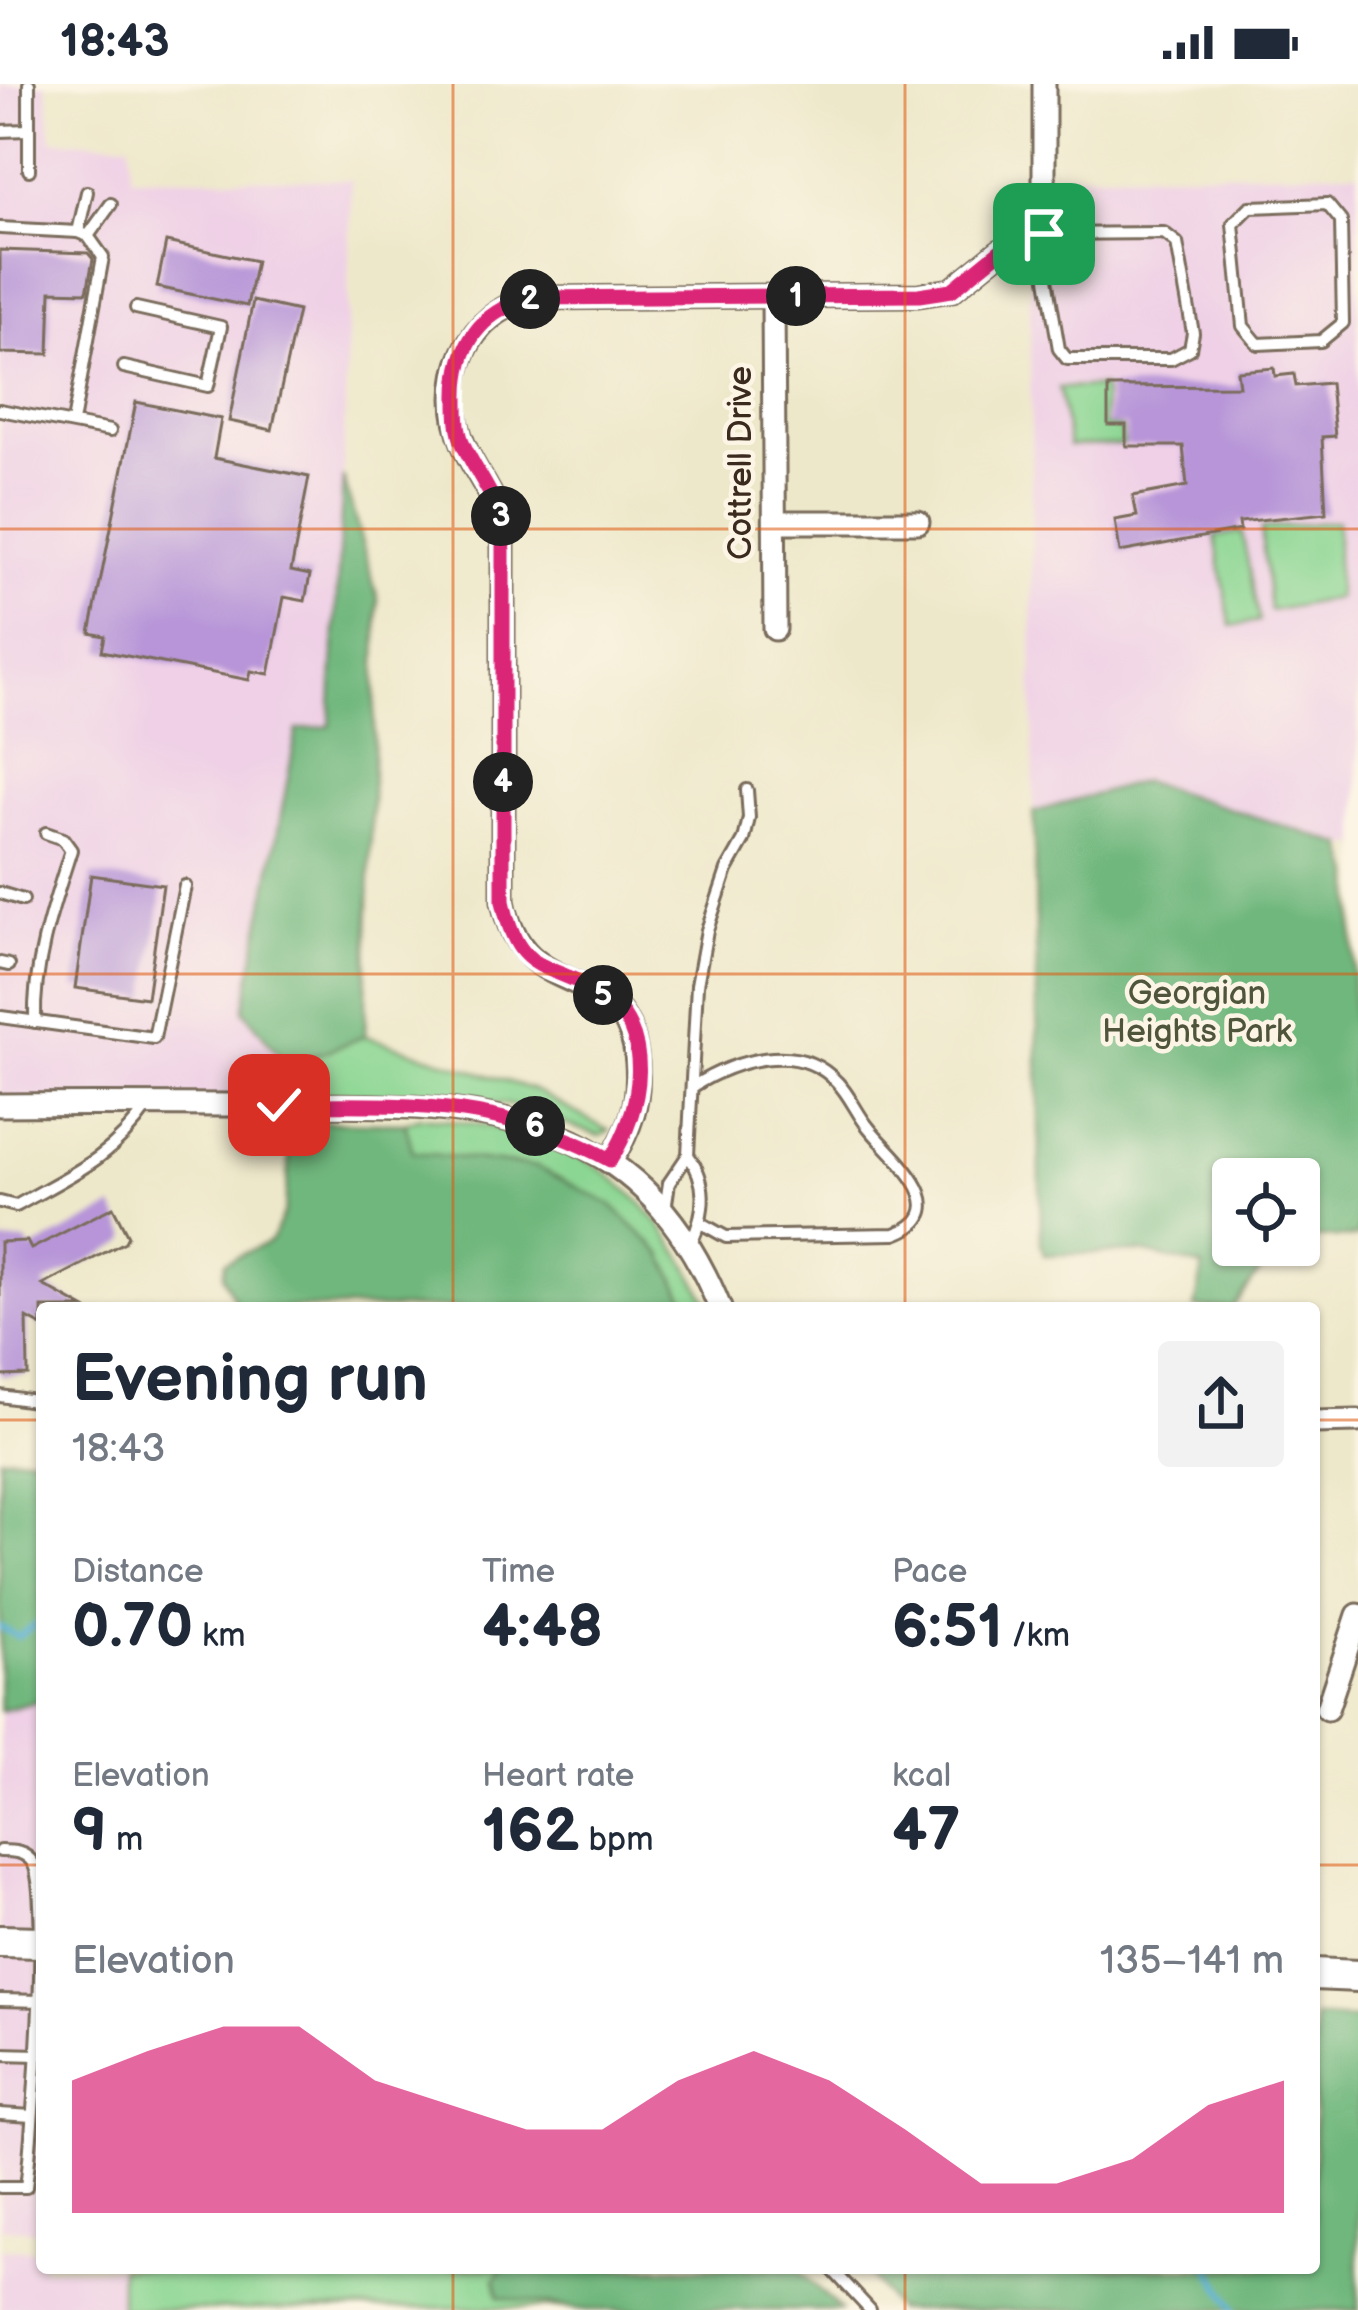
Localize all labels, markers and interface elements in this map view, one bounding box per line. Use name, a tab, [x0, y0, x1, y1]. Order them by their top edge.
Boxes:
text: 18:43	[60, 15, 170, 70]
pin	[993, 183, 1095, 285]
icon: arrive	[1011, 201, 1077, 267]
pin: 1	[766, 266, 826, 326]
pin: 2	[500, 269, 560, 329]
text: 1	[789, 276, 803, 316]
text: 2	[520, 279, 540, 319]
street label: Cottrell Drive	[721, 366, 761, 560]
pin: 3	[471, 486, 531, 546]
text: 3	[491, 496, 511, 536]
pin: 4	[473, 752, 533, 812]
text: 4	[493, 762, 513, 802]
pin: 5	[573, 965, 633, 1025]
park label: Georgian Heights Park	[1102, 974, 1293, 1052]
text: 5	[593, 975, 613, 1015]
pin	[228, 1054, 330, 1156]
icon: check	[246, 1072, 312, 1138]
pin: 6	[505, 1096, 565, 1156]
text: 6	[525, 1106, 545, 1146]
map controls	[1212, 1158, 1320, 1266]
button: locate	[1212, 1158, 1320, 1266]
text: Evening run	[72, 1341, 428, 1420]
button: share	[1158, 1341, 1284, 1467]
text: 18:43	[72, 1426, 165, 1473]
text: Distance	[72, 1552, 204, 1592]
text: Time	[482, 1552, 555, 1592]
text: Pace	[892, 1552, 967, 1592]
text: 0.70	[72, 1592, 193, 1664]
text: 4:48	[482, 1592, 603, 1664]
text: 6:51	[892, 1592, 1003, 1664]
text: km	[193, 1616, 245, 1656]
text: /km	[1003, 1616, 1070, 1656]
text: Elevation	[72, 1756, 210, 1796]
text: Heart rate	[482, 1756, 634, 1796]
text: kcal	[892, 1756, 951, 1796]
text: 9	[72, 1796, 107, 1868]
text: 162	[482, 1796, 580, 1868]
text: 47	[892, 1796, 960, 1868]
text: m	[107, 1820, 143, 1860]
text: bpm	[580, 1820, 653, 1860]
text: Elevation	[72, 1938, 235, 1985]
text: 135–141 m	[1100, 1938, 1284, 1985]

